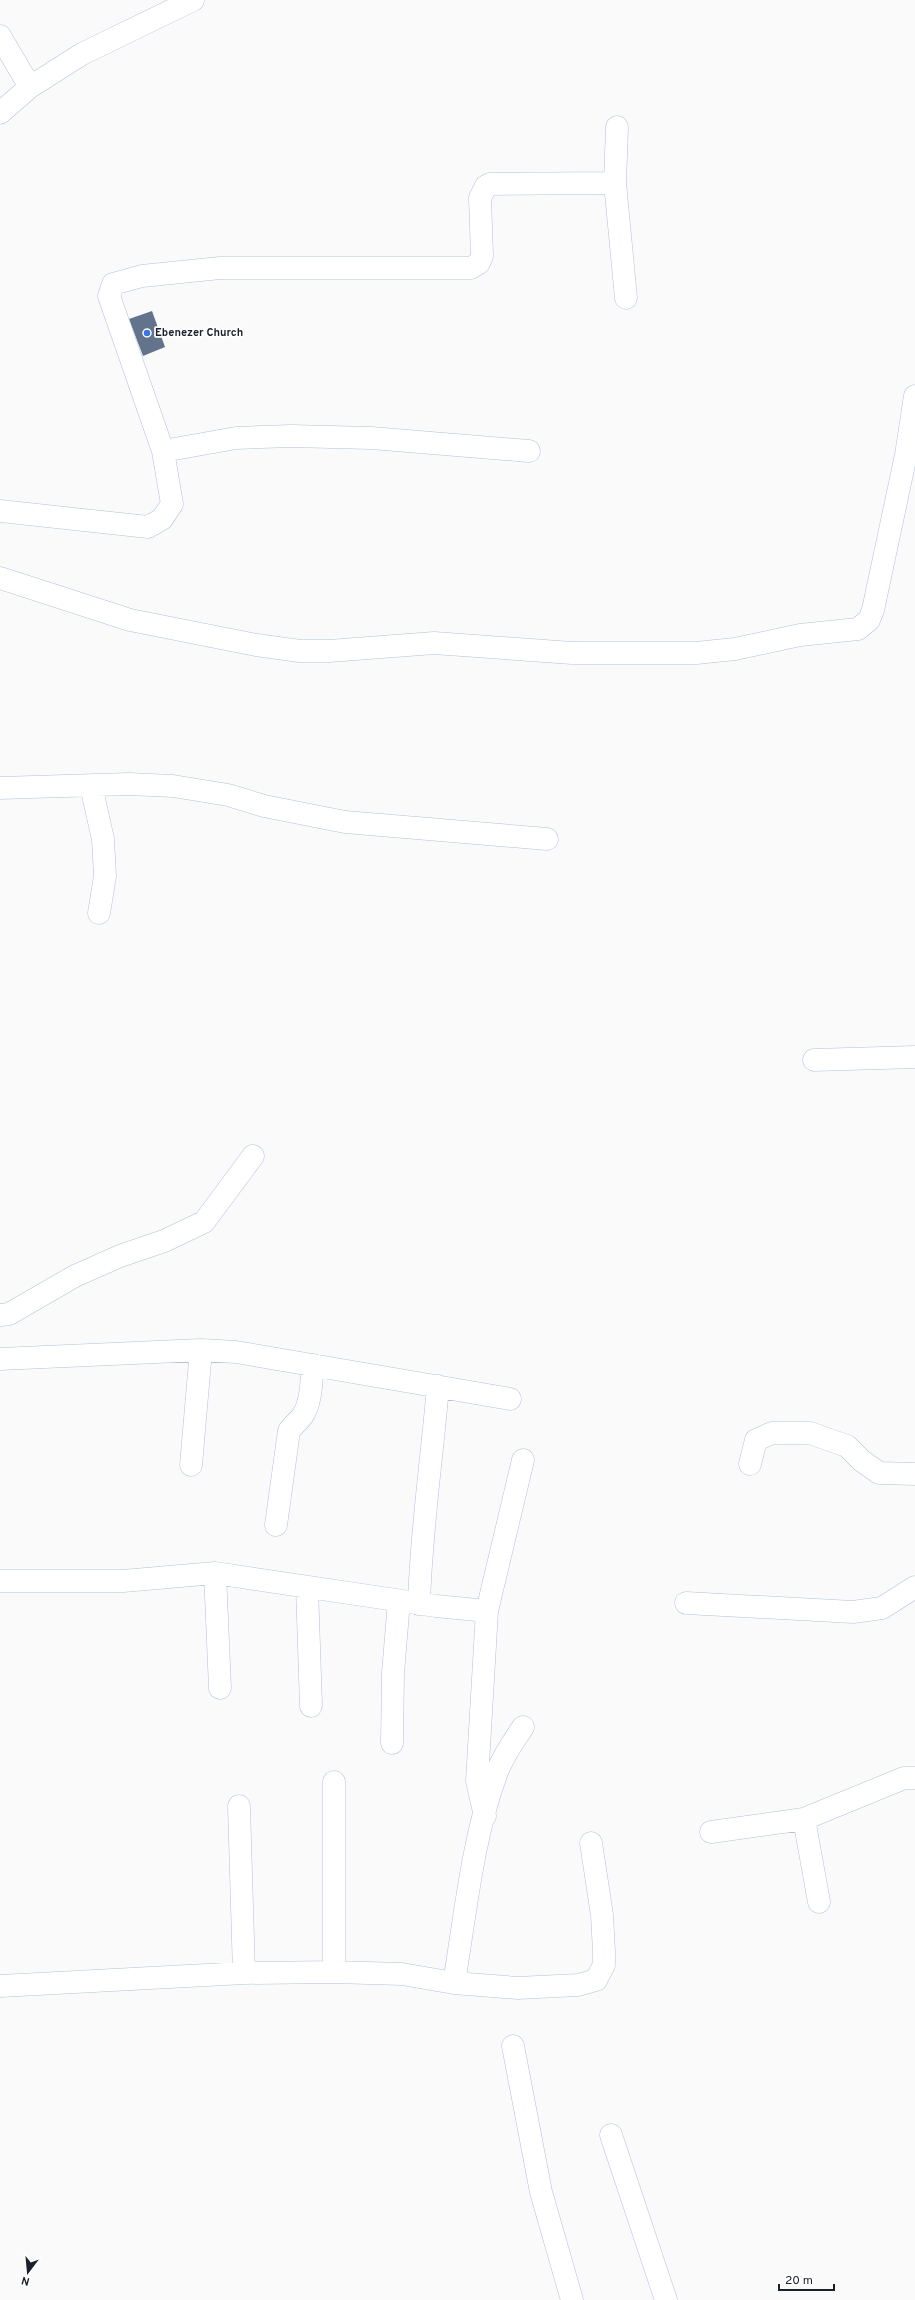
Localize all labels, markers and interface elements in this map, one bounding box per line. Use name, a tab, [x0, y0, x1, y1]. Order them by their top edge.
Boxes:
place label: Ebenezer Church	[155, 326, 243, 340]
marker: Ebenezer Church	[142, 328, 152, 338]
north arrow	[8, 2252, 48, 2292]
scale bar	[779, 2266, 834, 2292]
text: N	[20, 2273, 31, 2288]
text: 20 m	[785, 2273, 813, 2289]

